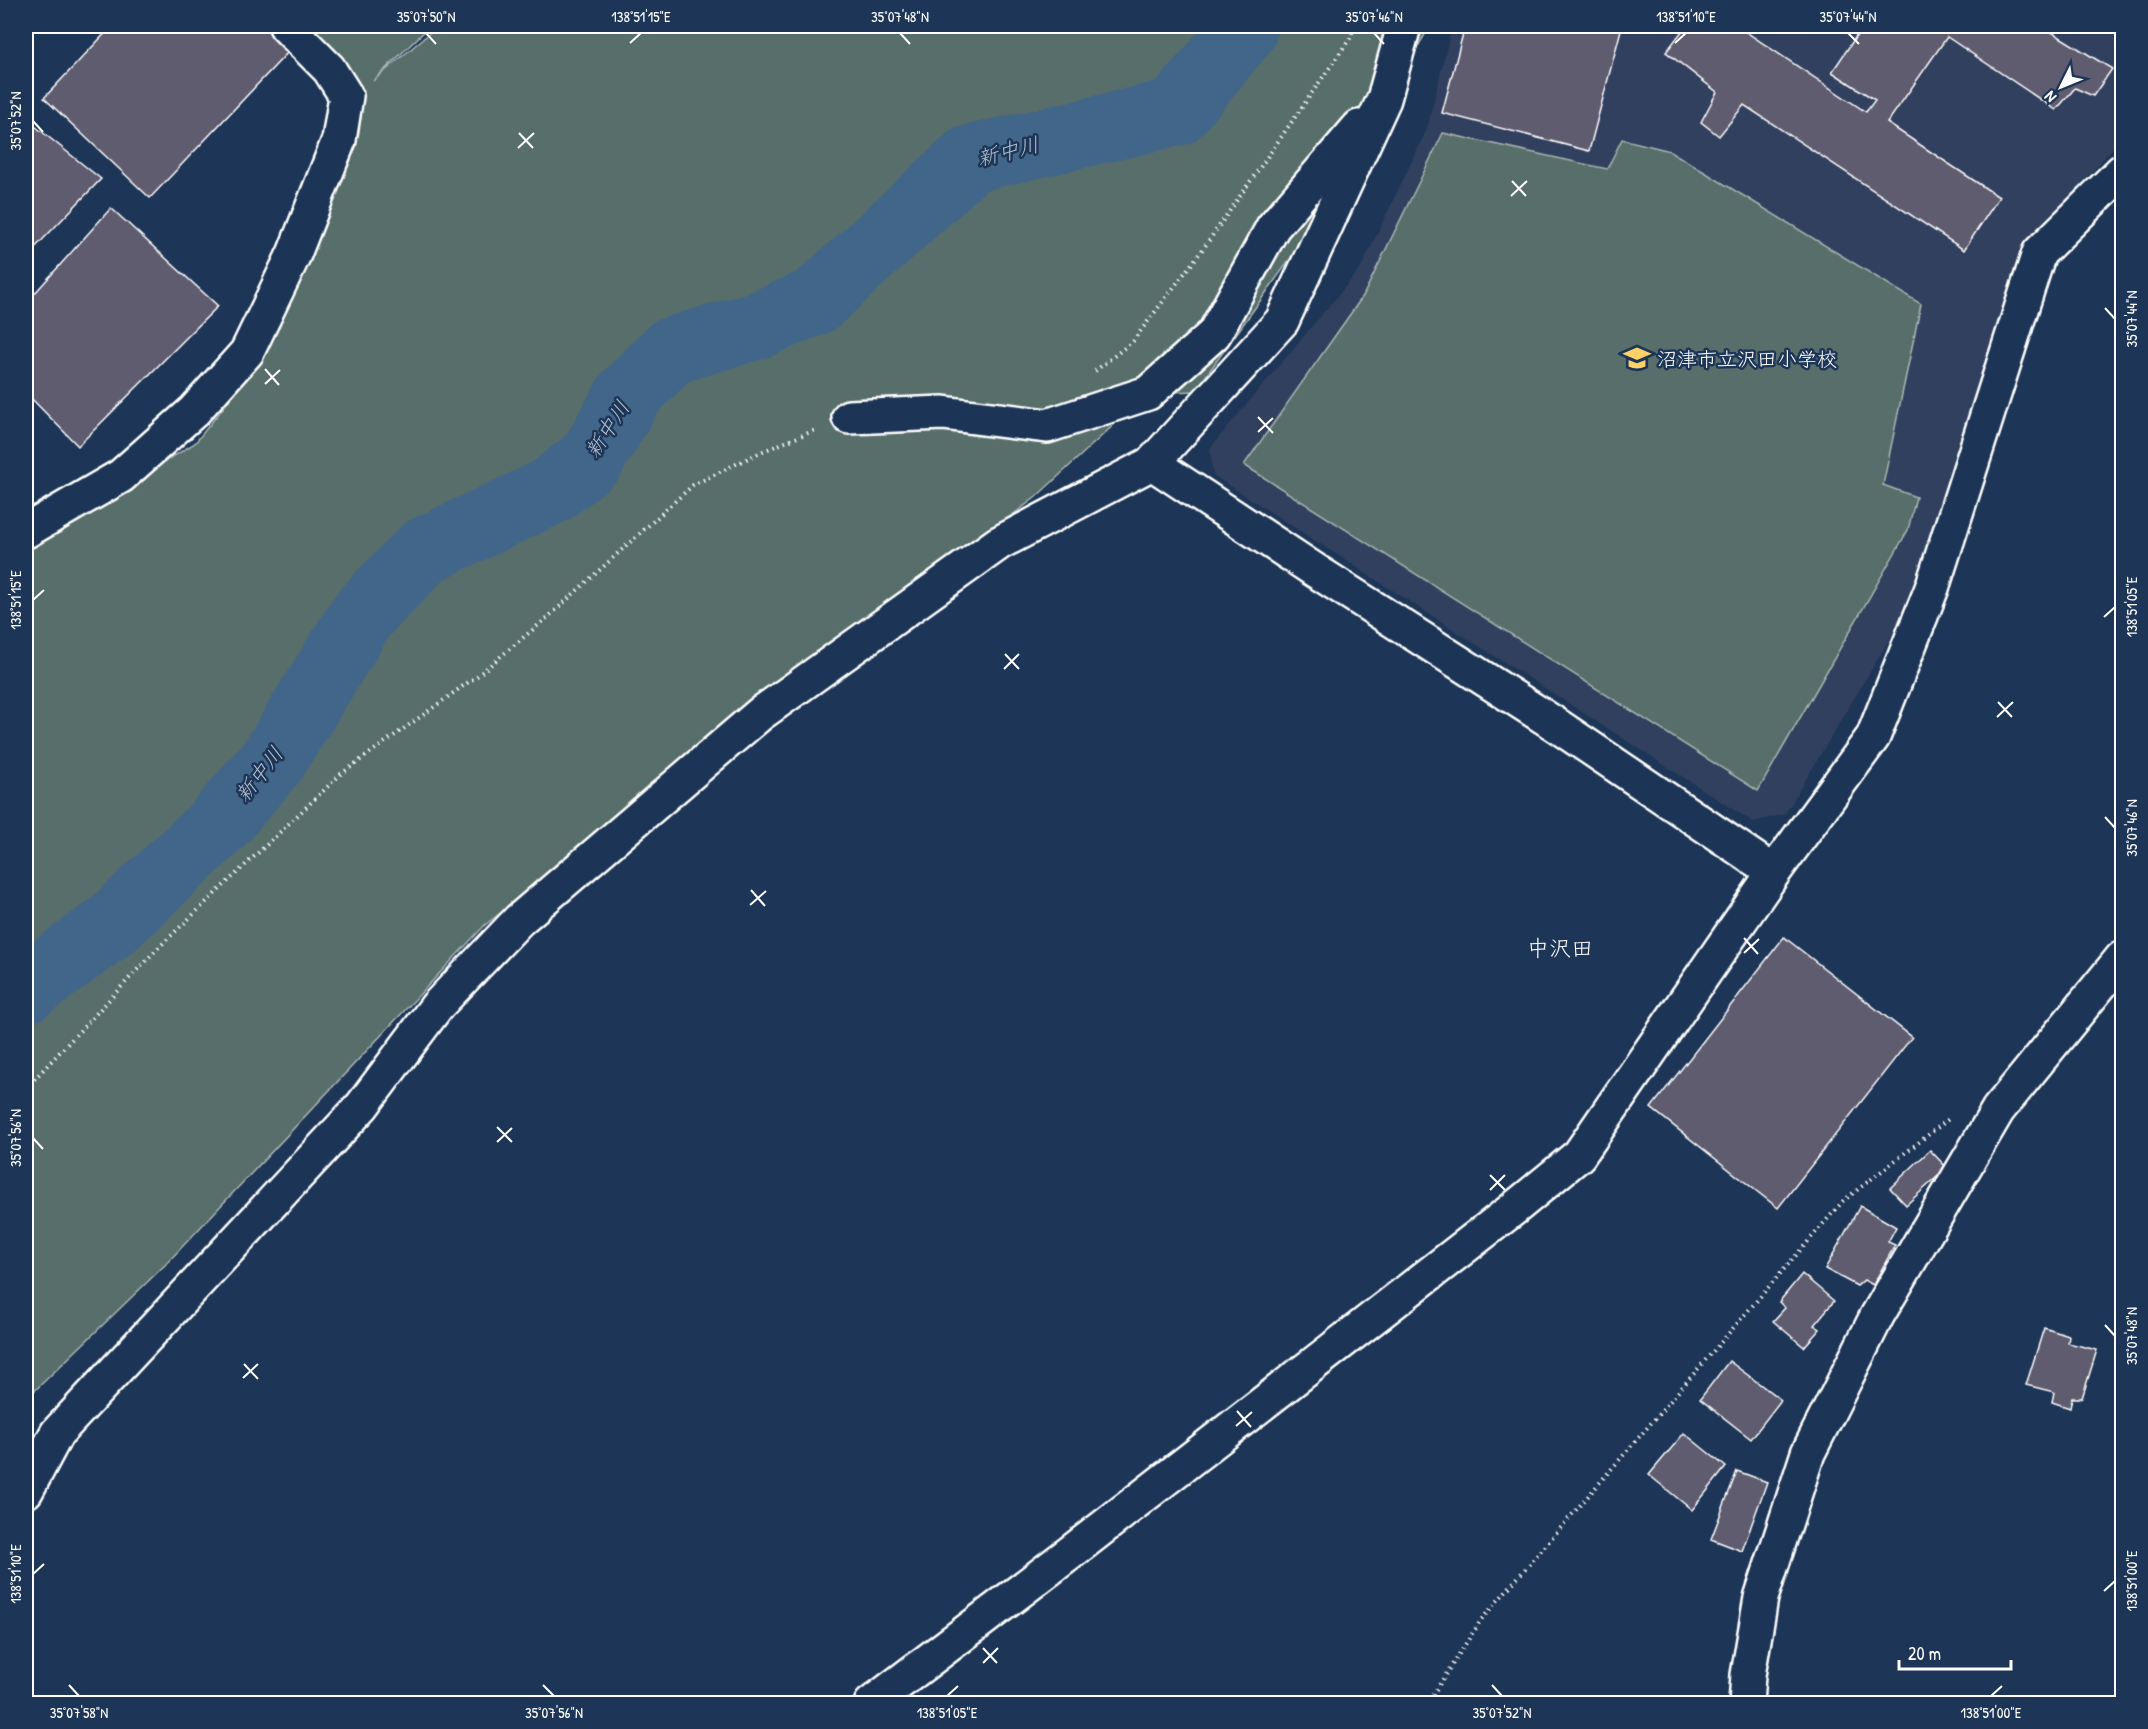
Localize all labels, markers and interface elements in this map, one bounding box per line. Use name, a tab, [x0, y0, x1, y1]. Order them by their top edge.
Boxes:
text: 35°07'50"N	[397, 6, 455, 27]
text: 138°51'15"E	[611, 6, 671, 27]
text: 35°07'48"N	[871, 6, 929, 27]
text: 35°07'46"N	[1345, 6, 1403, 27]
text: 138°51'10"E	[1656, 6, 1716, 27]
text: 35°07'44"N	[1820, 6, 1876, 27]
north arrow	[2031, 57, 2091, 117]
text: N	[2039, 86, 2061, 108]
text: 35°07'52"N	[5, 91, 26, 151]
water label: 新中川	[974, 129, 1042, 173]
text: 35°07'44"N	[2121, 291, 2142, 347]
school or university icon: 沼津市立沢田小学校	[1622, 343, 1652, 373]
place label: 沼津市立沢田小学校	[1657, 345, 1837, 372]
water label: 新中川	[578, 395, 636, 463]
text: 138°51'15"E	[5, 570, 26, 630]
text: 138°51'05"E	[2121, 576, 2142, 637]
water label: 新中川	[228, 740, 290, 808]
text: 35°07'46"N	[2121, 799, 2142, 857]
district label: 中沢田	[1527, 933, 1593, 963]
text: 35°07'56"N	[5, 1109, 26, 1167]
text: 35°07'48"N	[2121, 1307, 2142, 1365]
text: 138°51'10"E	[5, 1544, 26, 1604]
text: 138°51'00"E	[2121, 1550, 2142, 1612]
scale bar	[1899, 1633, 2012, 1671]
text: 20 m	[1908, 1641, 1941, 1666]
text: 35°07'58"N	[50, 1702, 108, 1723]
text: 35°07'56"N	[525, 1702, 583, 1723]
text: 138°51'05"E	[917, 1702, 978, 1723]
text: 35°07'52"N	[1472, 1702, 1532, 1723]
text: 138°51'00"E	[1960, 1702, 2022, 1723]

